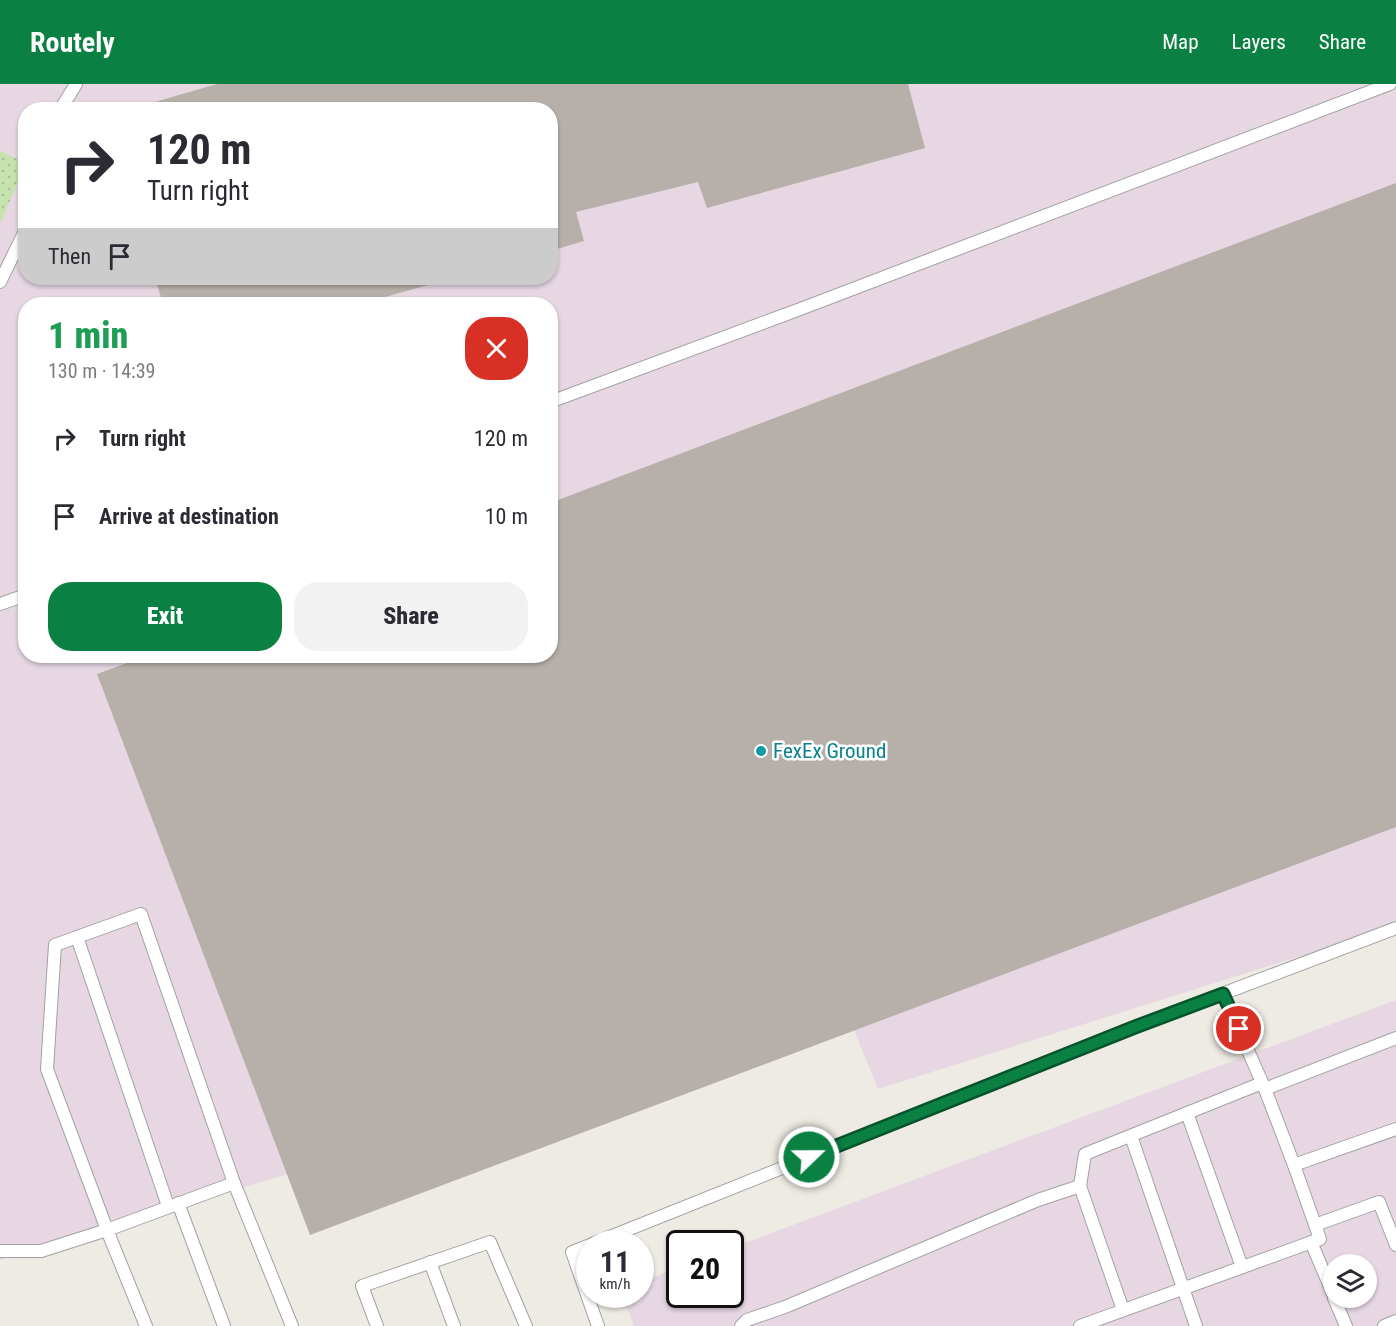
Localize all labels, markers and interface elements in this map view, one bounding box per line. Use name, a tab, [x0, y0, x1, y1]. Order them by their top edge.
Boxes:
text: Routely	[30, 26, 115, 59]
text: Map	[1162, 30, 1199, 54]
text: Layers	[1232, 30, 1286, 54]
text: Share	[1319, 30, 1366, 54]
text: 120 m	[147, 125, 252, 174]
icon: right	[48, 126, 126, 204]
text: Turn right	[147, 175, 249, 207]
icon: arrive	[103, 240, 136, 273]
text: Then	[48, 244, 91, 269]
text: 1 min	[48, 315, 128, 357]
button: close	[465, 317, 528, 380]
text: 130 m · 14:39	[48, 359, 155, 383]
icon: right	[48, 422, 81, 455]
text: Turn right	[99, 426, 186, 451]
text: 120 m	[474, 426, 528, 451]
icon: arrive	[48, 500, 81, 533]
text: Arrive at destination	[99, 504, 279, 529]
text: 10 m	[485, 504, 528, 529]
button: Exit	[48, 582, 282, 651]
button: Share	[294, 582, 528, 651]
place label: FexEx Ground	[773, 739, 886, 763]
marker: FexEx Ground	[754, 744, 768, 758]
pin	[1213, 1003, 1264, 1054]
icon: arrive	[1222, 1012, 1255, 1045]
position arrow	[777, 1125, 841, 1189]
speed limit sign: 20	[666, 1230, 744, 1308]
text: 11	[600, 1244, 630, 1279]
map controls	[1323, 1254, 1377, 1308]
button: layers	[1323, 1254, 1377, 1308]
text: km/h	[600, 1275, 630, 1293]

